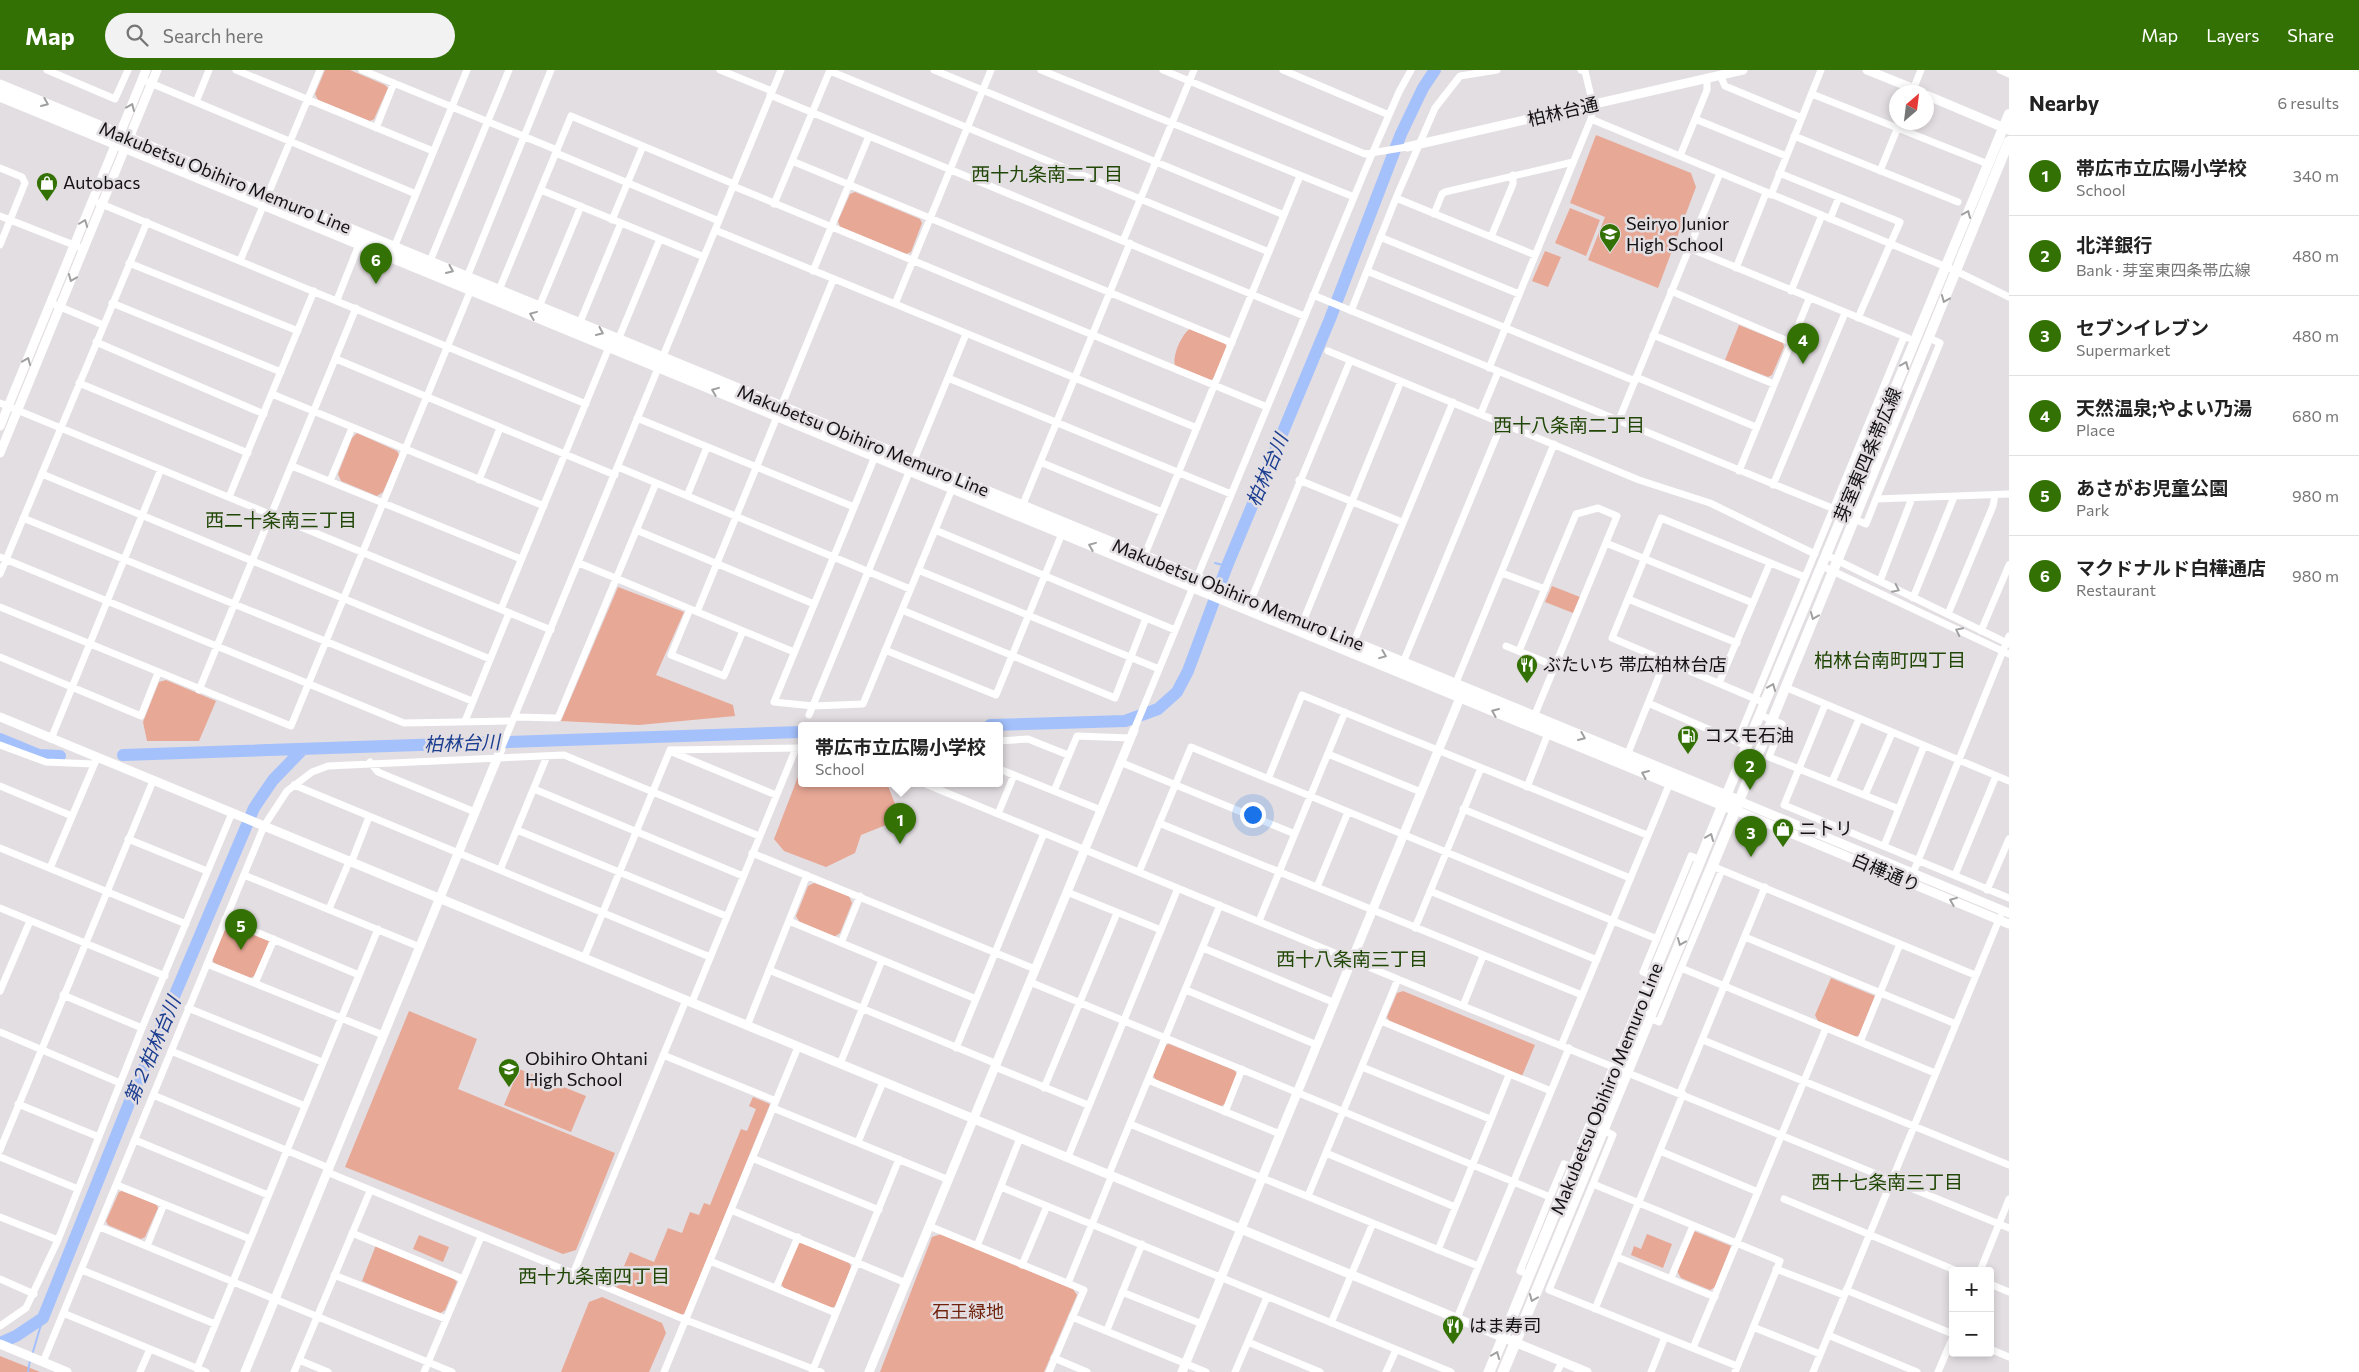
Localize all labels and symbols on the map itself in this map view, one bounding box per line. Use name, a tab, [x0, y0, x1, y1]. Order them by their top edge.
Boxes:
north arrow	[1889, 85, 1934, 130]
street label: 柏林台通	[1525, 92, 1600, 130]
one-way arrow	[40, 97, 49, 108]
one-way arrow	[124, 103, 135, 112]
street label: Makubetsu Obihiro Memuro Line	[96, 116, 354, 238]
district label: 西十九条南二丁目	[971, 162, 1123, 185]
shop icon: Autobacs	[35, 171, 59, 202]
place label: Autobacs	[63, 171, 140, 193]
one-way arrow	[1962, 211, 1972, 219]
place label: Seiryo Junior High School	[1626, 212, 1729, 255]
one-way arrow	[77, 219, 88, 228]
school or university icon: Seiryo Junior High School	[1598, 222, 1622, 253]
pin: 6	[360, 243, 392, 284]
one-way arrow	[445, 263, 454, 274]
one-way arrow	[68, 273, 79, 282]
one-way arrow	[1940, 295, 1950, 303]
one-way arrow	[529, 311, 537, 321]
pin: 4	[1787, 323, 1819, 364]
one-way arrow	[595, 325, 604, 336]
one-way arrow	[21, 357, 31, 366]
one-way arrow	[1900, 361, 1910, 369]
street label: Makubetsu Obihiro Memuro Line	[734, 379, 992, 501]
street label: 芽室東四条帯広線	[1829, 384, 1905, 525]
one-way arrow	[711, 387, 720, 397]
district label: 西十八条南二丁目	[1493, 413, 1645, 436]
water label: 柏林台川	[1241, 428, 1293, 509]
district label: 西二十条南三丁目	[205, 508, 357, 531]
street label: Makubetsu Obihiro Memuro Line	[1109, 533, 1367, 655]
one-way arrow	[1088, 542, 1097, 553]
one-way arrow	[1891, 583, 1900, 593]
one-way arrow	[1809, 611, 1820, 620]
one-way arrow	[1955, 626, 1964, 637]
district label: 柏林台南町四丁目	[1814, 648, 1966, 671]
one-way arrow	[1378, 649, 1387, 659]
restaurant icon: ぶたいち 帯広柏林台店	[1515, 653, 1539, 684]
place label: ぶたいち 帯広柏林台店	[1543, 653, 1726, 675]
one-way arrow	[1766, 683, 1776, 691]
one-way arrow	[1491, 708, 1500, 719]
fuel station icon: コスモ石油	[1676, 724, 1700, 755]
place label: コスモ石油	[1704, 724, 1794, 746]
water label: 柏林台川	[424, 730, 502, 755]
one-way arrow	[1577, 731, 1585, 741]
pin: 2	[1734, 749, 1766, 790]
one-way arrow	[1641, 770, 1650, 781]
your location	[1240, 802, 1266, 828]
pin: 1	[884, 803, 916, 844]
pin: 3	[1735, 816, 1767, 857]
shop icon: ニトリ	[1771, 817, 1795, 848]
place label: ニトリ	[1799, 817, 1853, 839]
one-way arrow	[1703, 833, 1714, 842]
street label: 白樺通り	[1849, 848, 1924, 896]
one-way arrow	[1949, 897, 1958, 908]
pin: 5	[225, 909, 257, 950]
one-way arrow	[1676, 937, 1687, 946]
district label: 西十八条南三丁目	[1276, 947, 1428, 970]
street label: Makubetsu Obihiro Memuro Line	[1545, 960, 1667, 1218]
water label: 第２柏林台川	[119, 991, 185, 1107]
place label: Obihiro Ohtani High School	[525, 1047, 648, 1090]
school or university icon: Obihiro Ohtani High School	[497, 1057, 521, 1088]
district label: 西十七条南三丁目	[1811, 1170, 1963, 1193]
district label: 西十九条南四丁目	[518, 1264, 670, 1287]
one-way arrow	[1529, 1293, 1540, 1302]
park label: 石王緑地	[932, 1300, 1004, 1322]
restaurant icon: はま寿司	[1441, 1314, 1465, 1345]
place label: はま寿司	[1469, 1314, 1541, 1336]
one-way arrow	[1491, 1351, 1501, 1359]

